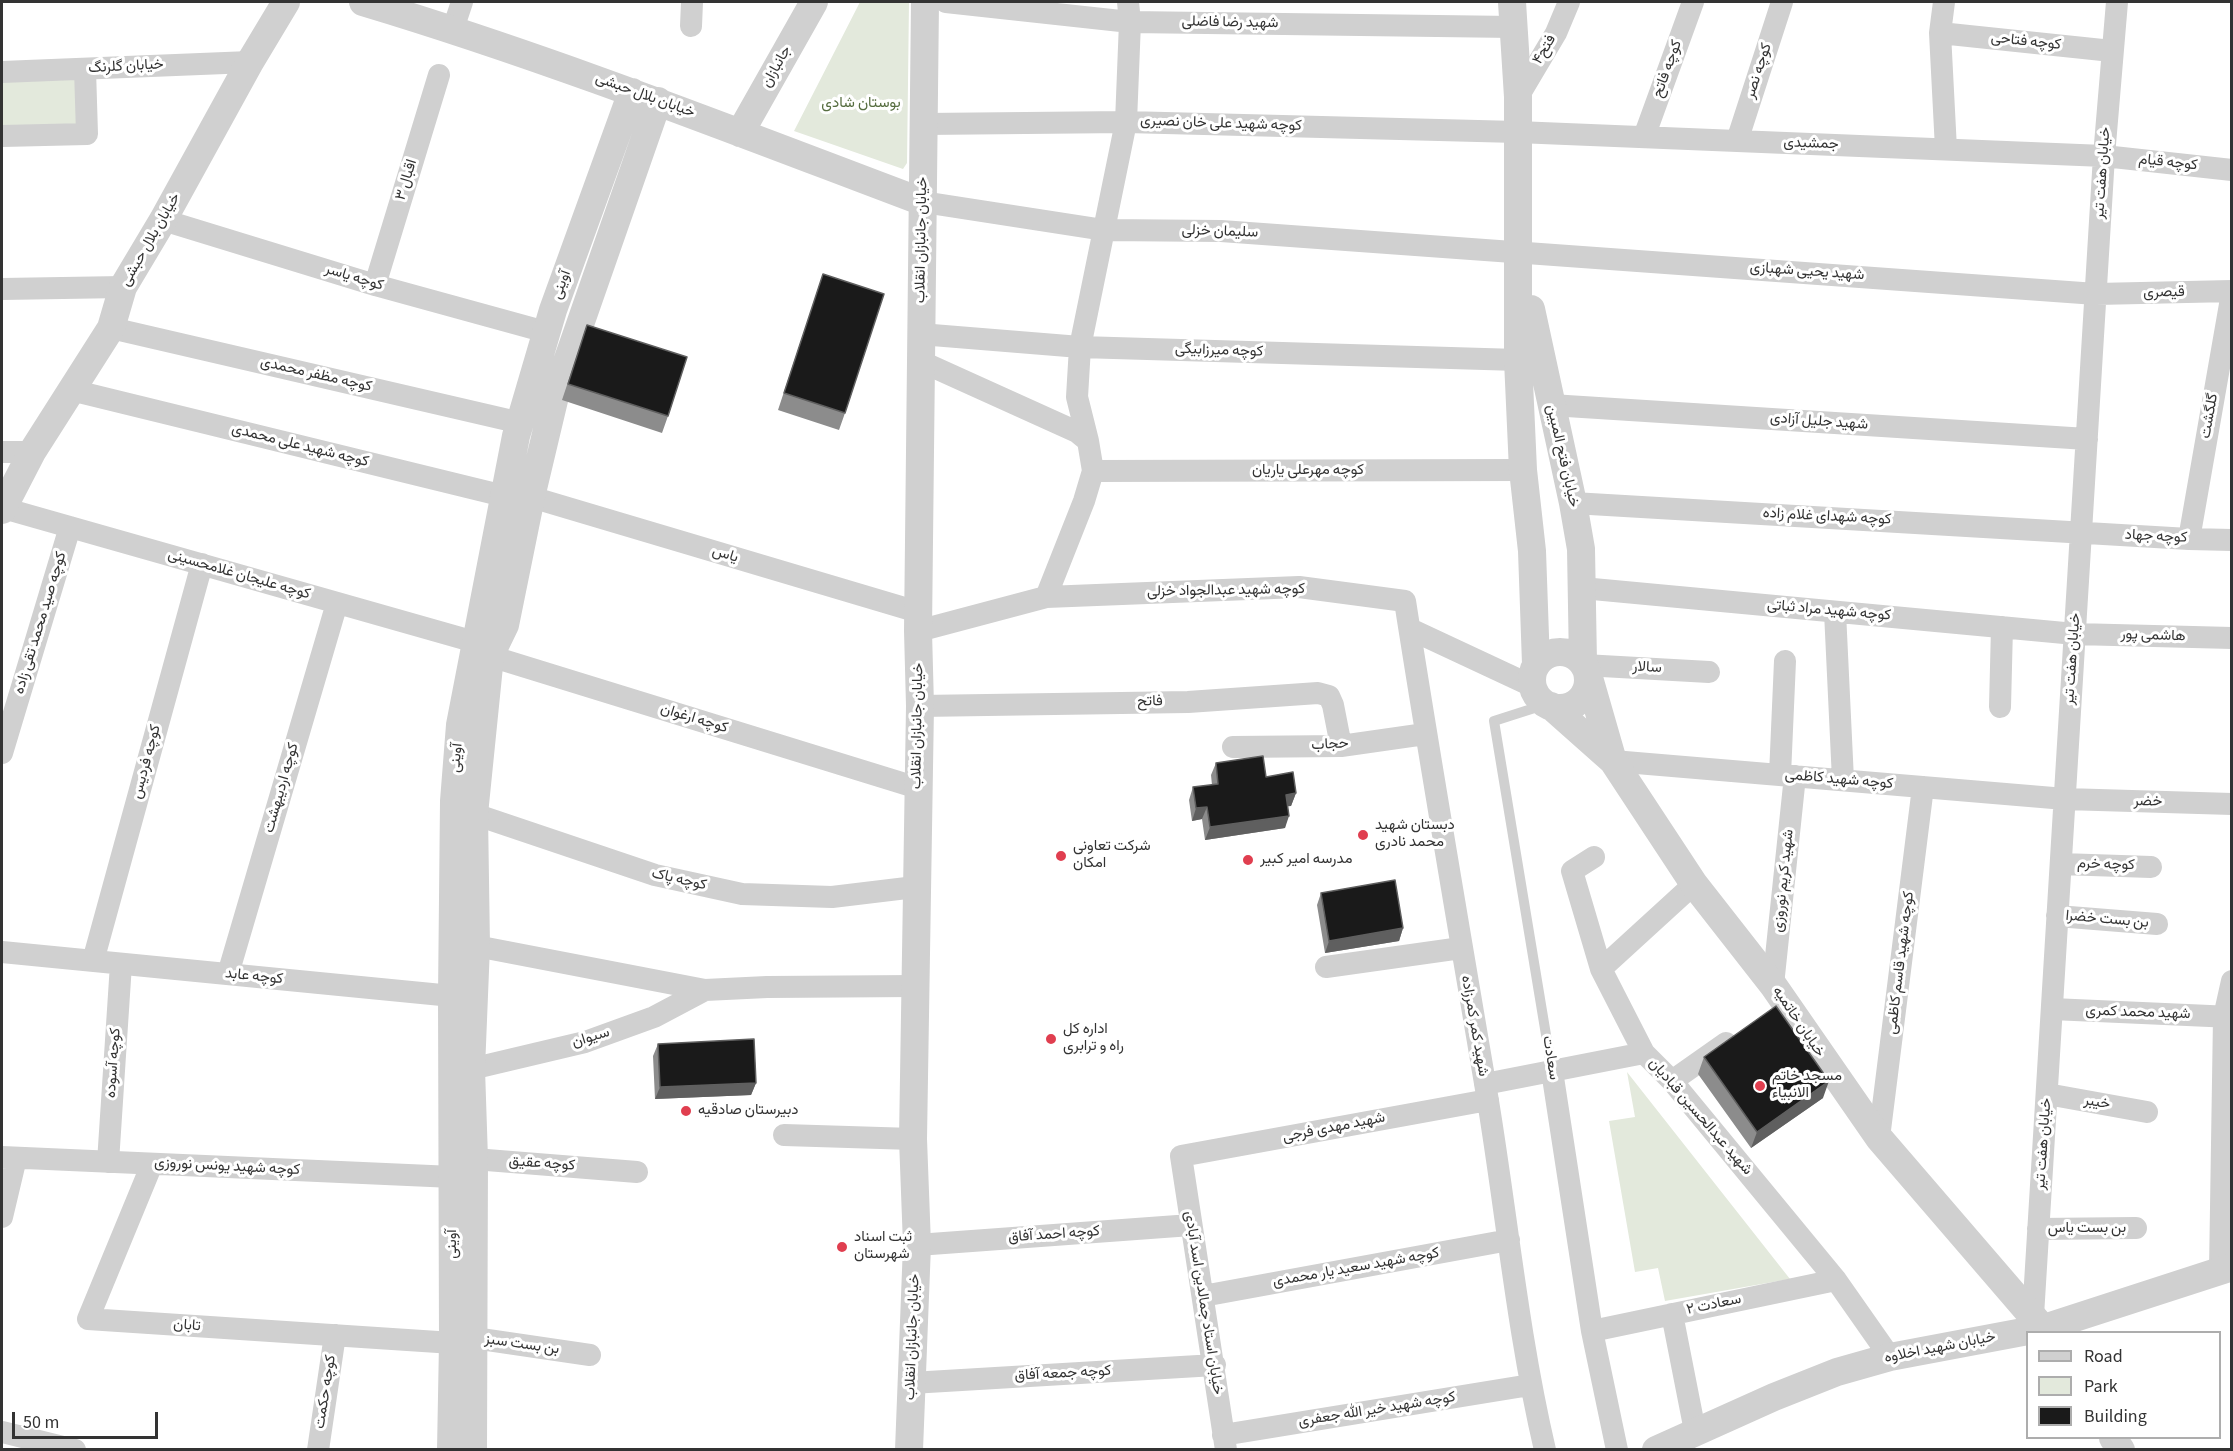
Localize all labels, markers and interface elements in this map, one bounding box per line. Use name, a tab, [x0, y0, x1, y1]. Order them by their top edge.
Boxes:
street label: شهید رضا فاضلی	[1181, 13, 1279, 33]
street label: کوچه فتاحی	[1990, 29, 2062, 55]
street label: فتح۴	[1529, 32, 1561, 68]
street label: کوچه فاتح	[1649, 38, 1687, 100]
street label: کوچه نصر	[1742, 41, 1776, 101]
street label: جانبازان	[758, 43, 796, 91]
street label: خیابان گلرنگ	[88, 56, 164, 78]
street label: خیابان بلال حبشی	[593, 70, 697, 122]
park label: بوستان شادی	[821, 95, 901, 113]
street label: کوچه شهید علی خان نصیری	[1140, 112, 1302, 136]
street label: خیابان هفت تیر	[2091, 126, 2115, 220]
street label: جمشیدی	[1783, 134, 1839, 154]
street label: کوچه قیام	[2138, 151, 2198, 175]
street label: اقبال ۳	[392, 157, 422, 203]
street label: خیابان جانبازان انقلاب	[912, 177, 932, 303]
street label: خیابان بلال حبشی	[117, 190, 185, 290]
street label: سلیمان خزلی	[1181, 222, 1259, 242]
street label: شهید یحیی شهبازی	[1749, 259, 1865, 285]
street label: کوچه یاسر	[322, 261, 386, 295]
street label: آوینی	[548, 268, 576, 302]
street label: قیصری	[2143, 284, 2185, 302]
street label: کوچه میرزابیگی	[1174, 340, 1264, 362]
street label: کوچه مظفر محمدی	[258, 353, 374, 397]
street label: گلگشت	[2197, 392, 2223, 440]
street label: خیابان فتح المبین	[1541, 403, 1583, 509]
street label: شهید جلیل آزادی	[1769, 410, 1869, 434]
street label: کوچه شهید علی محمدی	[230, 420, 370, 472]
street label: کوچه مهرعلی یاریان	[1252, 462, 1364, 480]
street label: کوچه شهدای غلام زاده	[1762, 505, 1892, 529]
street label: کوچه جهاد	[2124, 526, 2188, 548]
street label: یاس	[710, 543, 740, 567]
street label: کوچه علیجان غلامحسینی	[166, 546, 312, 604]
street label: کوچه صید محمد تقی زاده	[11, 550, 71, 696]
street label: کوچه شهید عبدالجواد خزلی	[1147, 581, 1305, 601]
street label: کوچه شهید مراد ثباتی	[1766, 597, 1892, 625]
street label: خیابان هفت تیر	[2061, 612, 2085, 706]
street label: هاشمی پور	[2120, 626, 2186, 646]
street label: سالار	[1632, 658, 1662, 678]
street label: خیابان جانبازان انقلاب	[908, 663, 928, 789]
street label: فاتح	[1137, 693, 1163, 711]
street label: کوچه ارغوان	[658, 700, 730, 738]
street label: کوچه فردیس	[128, 723, 166, 801]
street label: حجاب	[1311, 735, 1349, 755]
street label: کوچه اردیبهشت	[261, 741, 303, 835]
street label: آوینی	[447, 742, 467, 774]
street label: کوچه شهید کاظمی	[1784, 766, 1894, 794]
street label: خضر	[2133, 793, 2163, 811]
place label: دبستان شهید محمد نادری	[1375, 817, 1455, 852]
marker: دبستان شهید محمد نادری	[1356, 828, 1370, 842]
street label: شهید کریم نوروزی	[1770, 829, 1798, 933]
place label: شرکت تعاونی امکان	[1073, 838, 1151, 873]
marker: شرکت تعاونی امکان	[1054, 849, 1068, 863]
place label: مدرسه امیر کبیر	[1260, 851, 1352, 869]
marker: مدرسه امیر کبیر	[1241, 853, 1255, 867]
street label: کوچه خرم	[2077, 855, 2135, 875]
street label: کوچه پاک	[650, 865, 708, 895]
street label: کوچه شهید قاسم کاظمی	[1883, 890, 1919, 1036]
street label: بن بست خضرا	[2065, 907, 2149, 933]
street label: کوچه عابد	[224, 965, 284, 989]
street label: شهید کمر کمرزاده	[1456, 974, 1492, 1078]
street label: خیابان خاتمیه	[1768, 983, 1828, 1061]
street label: شهید محمد کمری	[2085, 1002, 2191, 1024]
place label: اداره کل راه و ترابری	[1063, 1021, 1124, 1056]
street label: سیوان	[570, 1024, 612, 1052]
street label: کوچه آسوده	[103, 1027, 125, 1099]
marker: اداره کل راه و ترابری	[1044, 1032, 1058, 1046]
street label: سعادت	[1538, 1035, 1562, 1081]
street label: شهید عبدالحسین قبادیان	[1644, 1055, 1756, 1179]
place label: مسجد خاتم الانبیاء	[1772, 1068, 1842, 1103]
marker: مسجد خاتم الانبیاء	[1753, 1079, 1767, 1093]
street label: خیبر	[2082, 1092, 2112, 1114]
street label: خیابان هفت تیر	[2032, 1097, 2056, 1191]
place label: دبیرستان صادقیه	[698, 1102, 799, 1120]
marker: دبیرستان صادقیه	[679, 1104, 693, 1118]
street label: شهید مهدی فرجی	[1281, 1109, 1387, 1147]
street label: کوچه عقیق	[508, 1153, 576, 1175]
street label: کوچه شهید یونس نوروزی	[154, 1154, 300, 1180]
street label: خیابان استاد جمالدین اسد آبادی	[1180, 1210, 1226, 1396]
street label: بن بست یاس	[2048, 1220, 2126, 1238]
street label: کوچه احمد آفاق	[1008, 1223, 1100, 1247]
street label: آوینی	[444, 1229, 462, 1259]
place label: ثبت اسناد شهرستان	[854, 1229, 912, 1264]
marker: ثبت اسناد شهرستان	[835, 1240, 849, 1254]
street label: کوچه شهید سعید یار محمدی	[1271, 1244, 1441, 1292]
street label: خیابان جانبازان انقلاب	[902, 1274, 924, 1400]
street label: سعادت ۲	[1685, 1290, 1743, 1320]
street label: تابان	[173, 1316, 201, 1336]
street label: خیابان شهید اخلاوه	[1883, 1328, 1997, 1368]
street label: بن بست سبز	[484, 1331, 560, 1359]
legend	[2026, 1331, 2221, 1439]
text: Road	[2084, 1344, 2123, 1369]
street label: کوچه حکمت	[311, 1354, 341, 1430]
street label: کوچه جمعه آفاق	[1014, 1362, 1112, 1386]
text: Park	[2084, 1374, 2118, 1399]
street label: کوچه شهید خیر الله جعفری	[1297, 1389, 1457, 1431]
scale bar	[15, 1400, 160, 1438]
text: Building	[2084, 1404, 2147, 1429]
text: 50 m	[23, 1410, 59, 1435]

